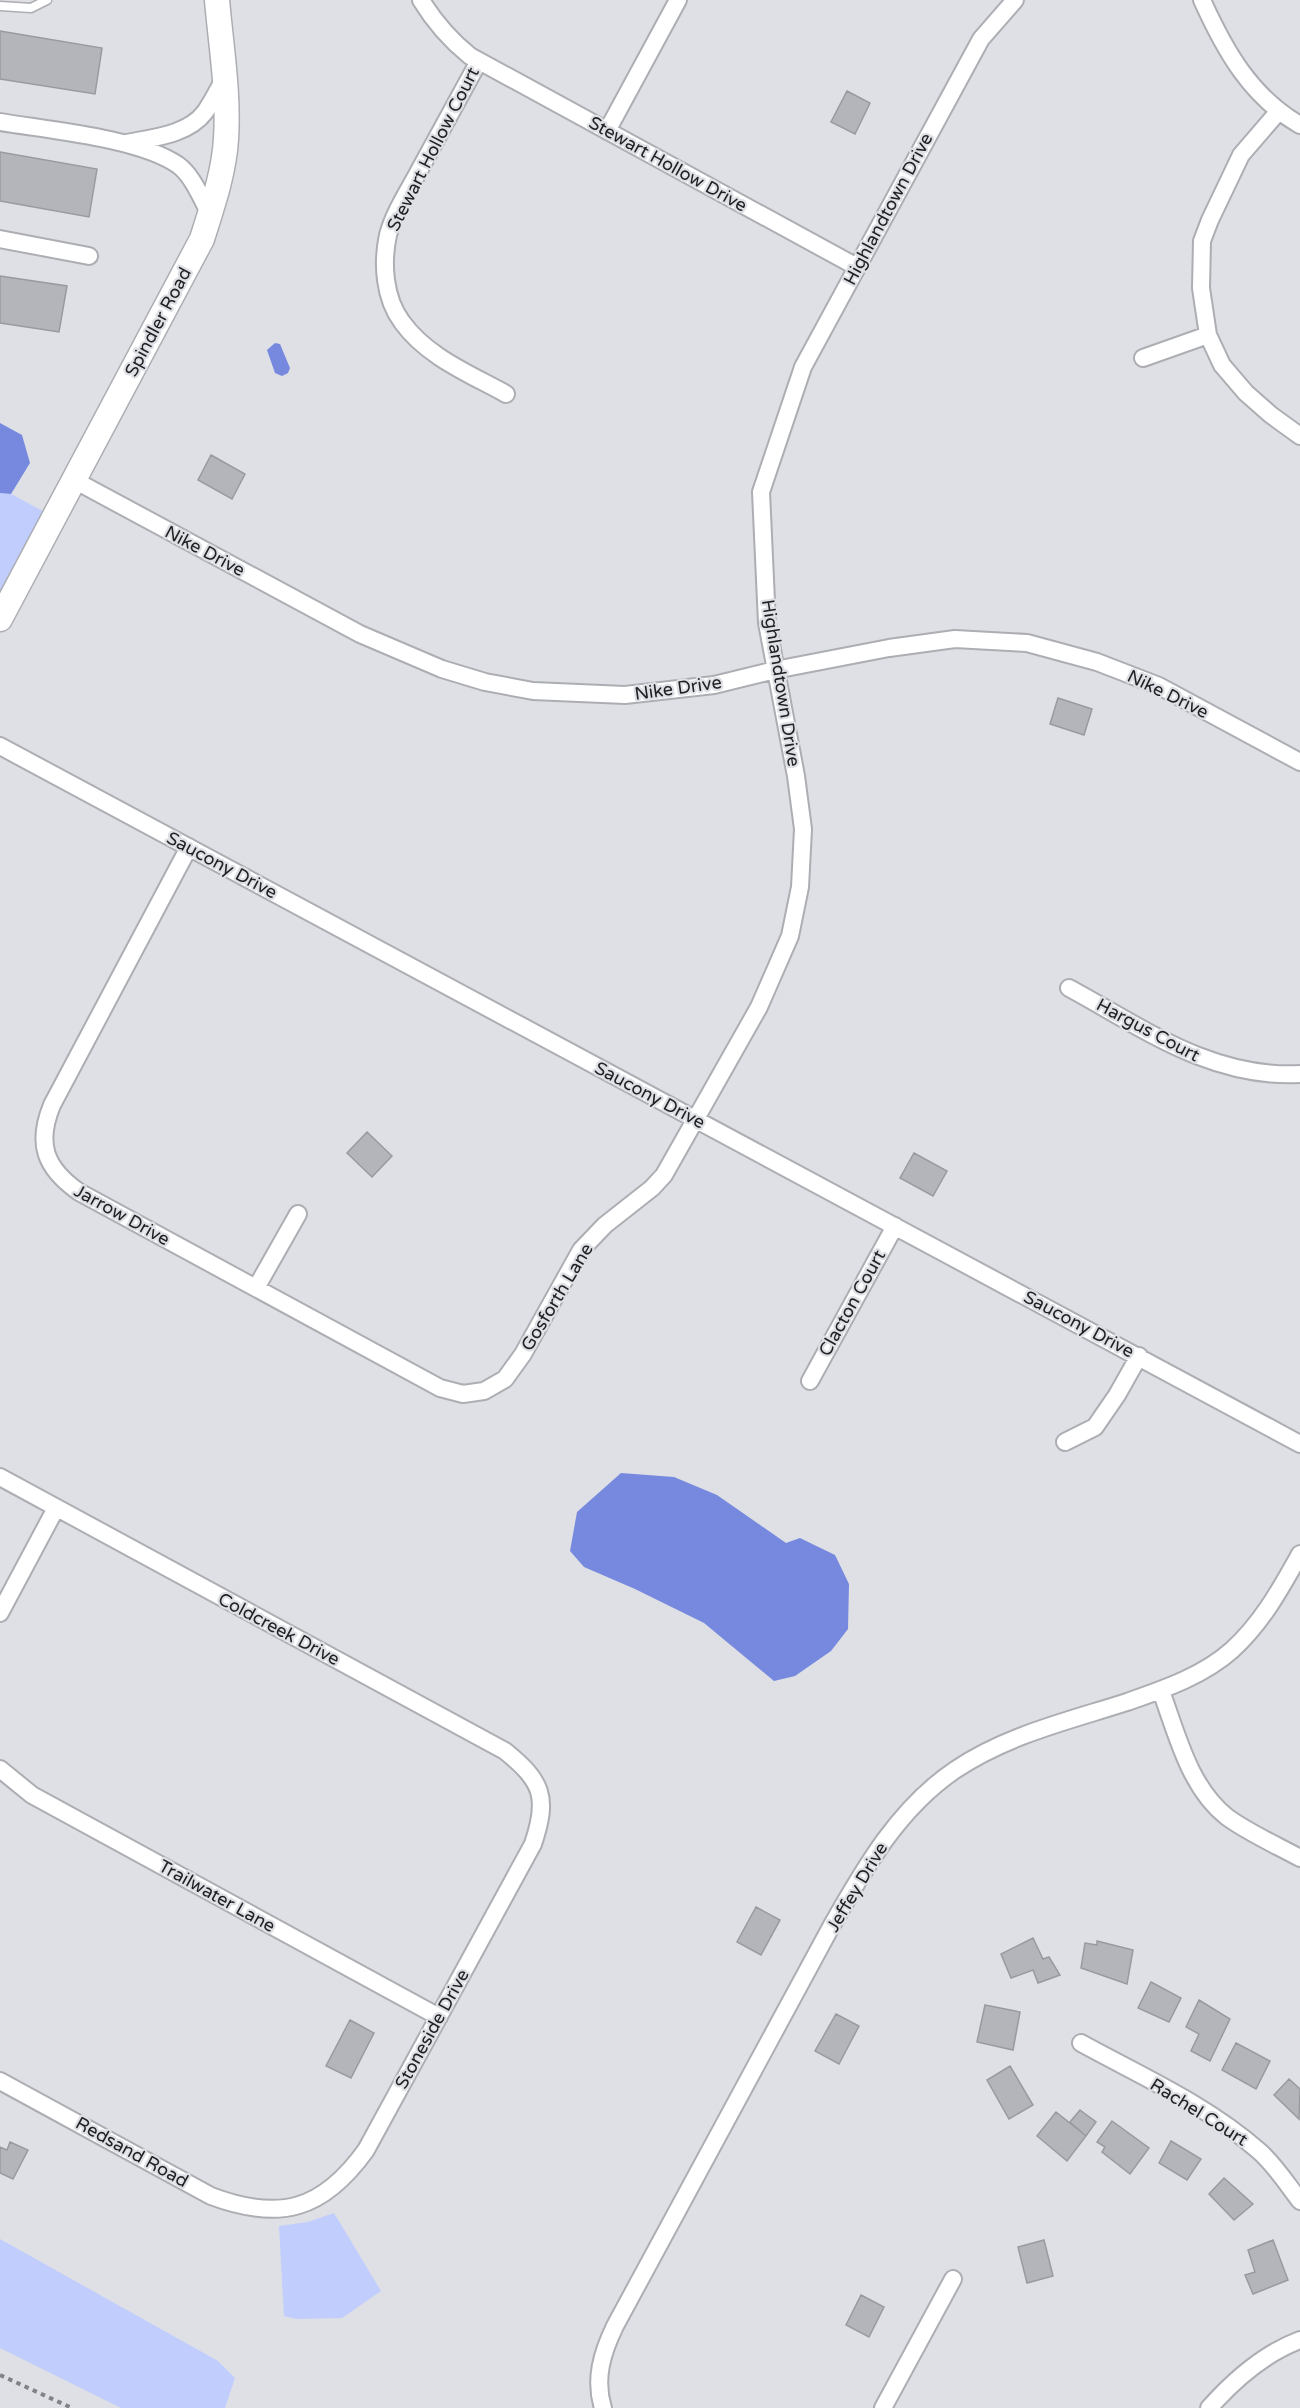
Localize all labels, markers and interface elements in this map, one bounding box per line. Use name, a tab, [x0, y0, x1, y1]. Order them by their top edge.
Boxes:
street label: Stewart Hollow Court	[382, 63, 484, 235]
street label: Stewart Hollow Drive	[585, 111, 751, 217]
street label: Highlandtown Drive	[839, 129, 937, 289]
street label: Spindler Road	[120, 264, 196, 380]
street label: Nike Drive	[161, 521, 249, 581]
street label: Highlandtown Drive	[757, 598, 805, 768]
street label: Nike Drive	[1124, 665, 1212, 723]
street label: Nike Drive	[633, 671, 723, 705]
street label: Saucony Drive	[163, 827, 281, 903]
street label: Hargus Court	[1093, 994, 1204, 1066]
street label: Saucony Drive	[591, 1057, 709, 1133]
street label: Jarrow Drive	[70, 1180, 174, 1250]
street label: Gosforth Lane	[516, 1239, 598, 1355]
street label: Clacton Court	[814, 1246, 890, 1360]
street label: Saucony Drive	[1020, 1286, 1138, 1362]
street label: Coldcreek Drive	[214, 1588, 344, 1670]
street label: Jeffey Drive	[822, 1838, 892, 1936]
street label: Trailwater Lane	[155, 1855, 279, 1937]
street label: Stoneside Drive	[390, 1965, 474, 2093]
street label: Rachel Court	[1146, 2073, 1252, 2151]
street label: Redsand Road	[72, 2112, 192, 2192]

